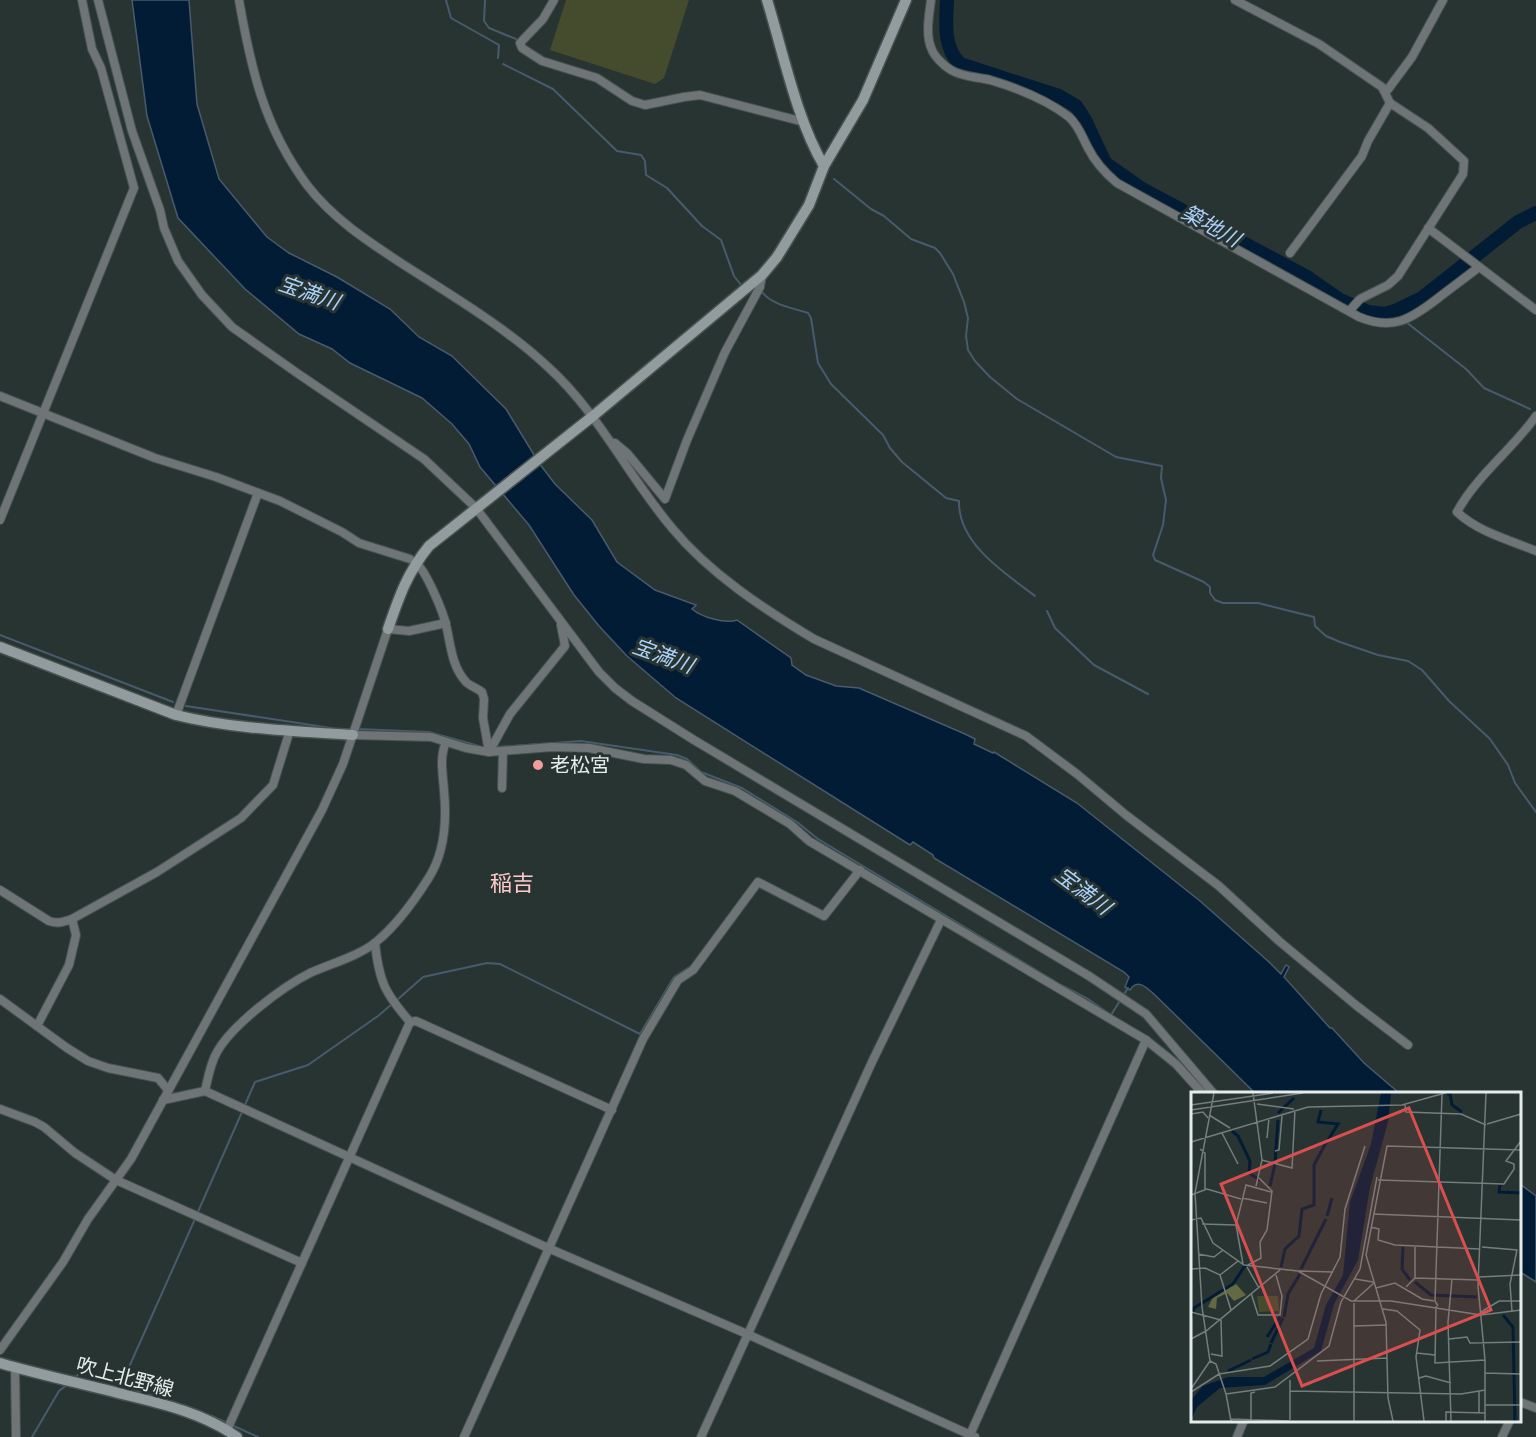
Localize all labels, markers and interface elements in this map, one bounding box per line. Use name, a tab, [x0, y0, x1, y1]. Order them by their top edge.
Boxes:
water label: 築地川	[1178, 200, 1246, 253]
water label: 宝満川	[275, 271, 345, 315]
water label: 宝満川	[629, 634, 699, 679]
place label: 老松宮	[550, 754, 610, 776]
marker: 老松宮	[531, 758, 545, 772]
water label: 宝満川	[1051, 862, 1117, 921]
district label: 稲吉	[490, 871, 534, 896]
inset map	[1191, 1092, 1521, 1422]
street label: 吹上北野線	[74, 1353, 176, 1401]

